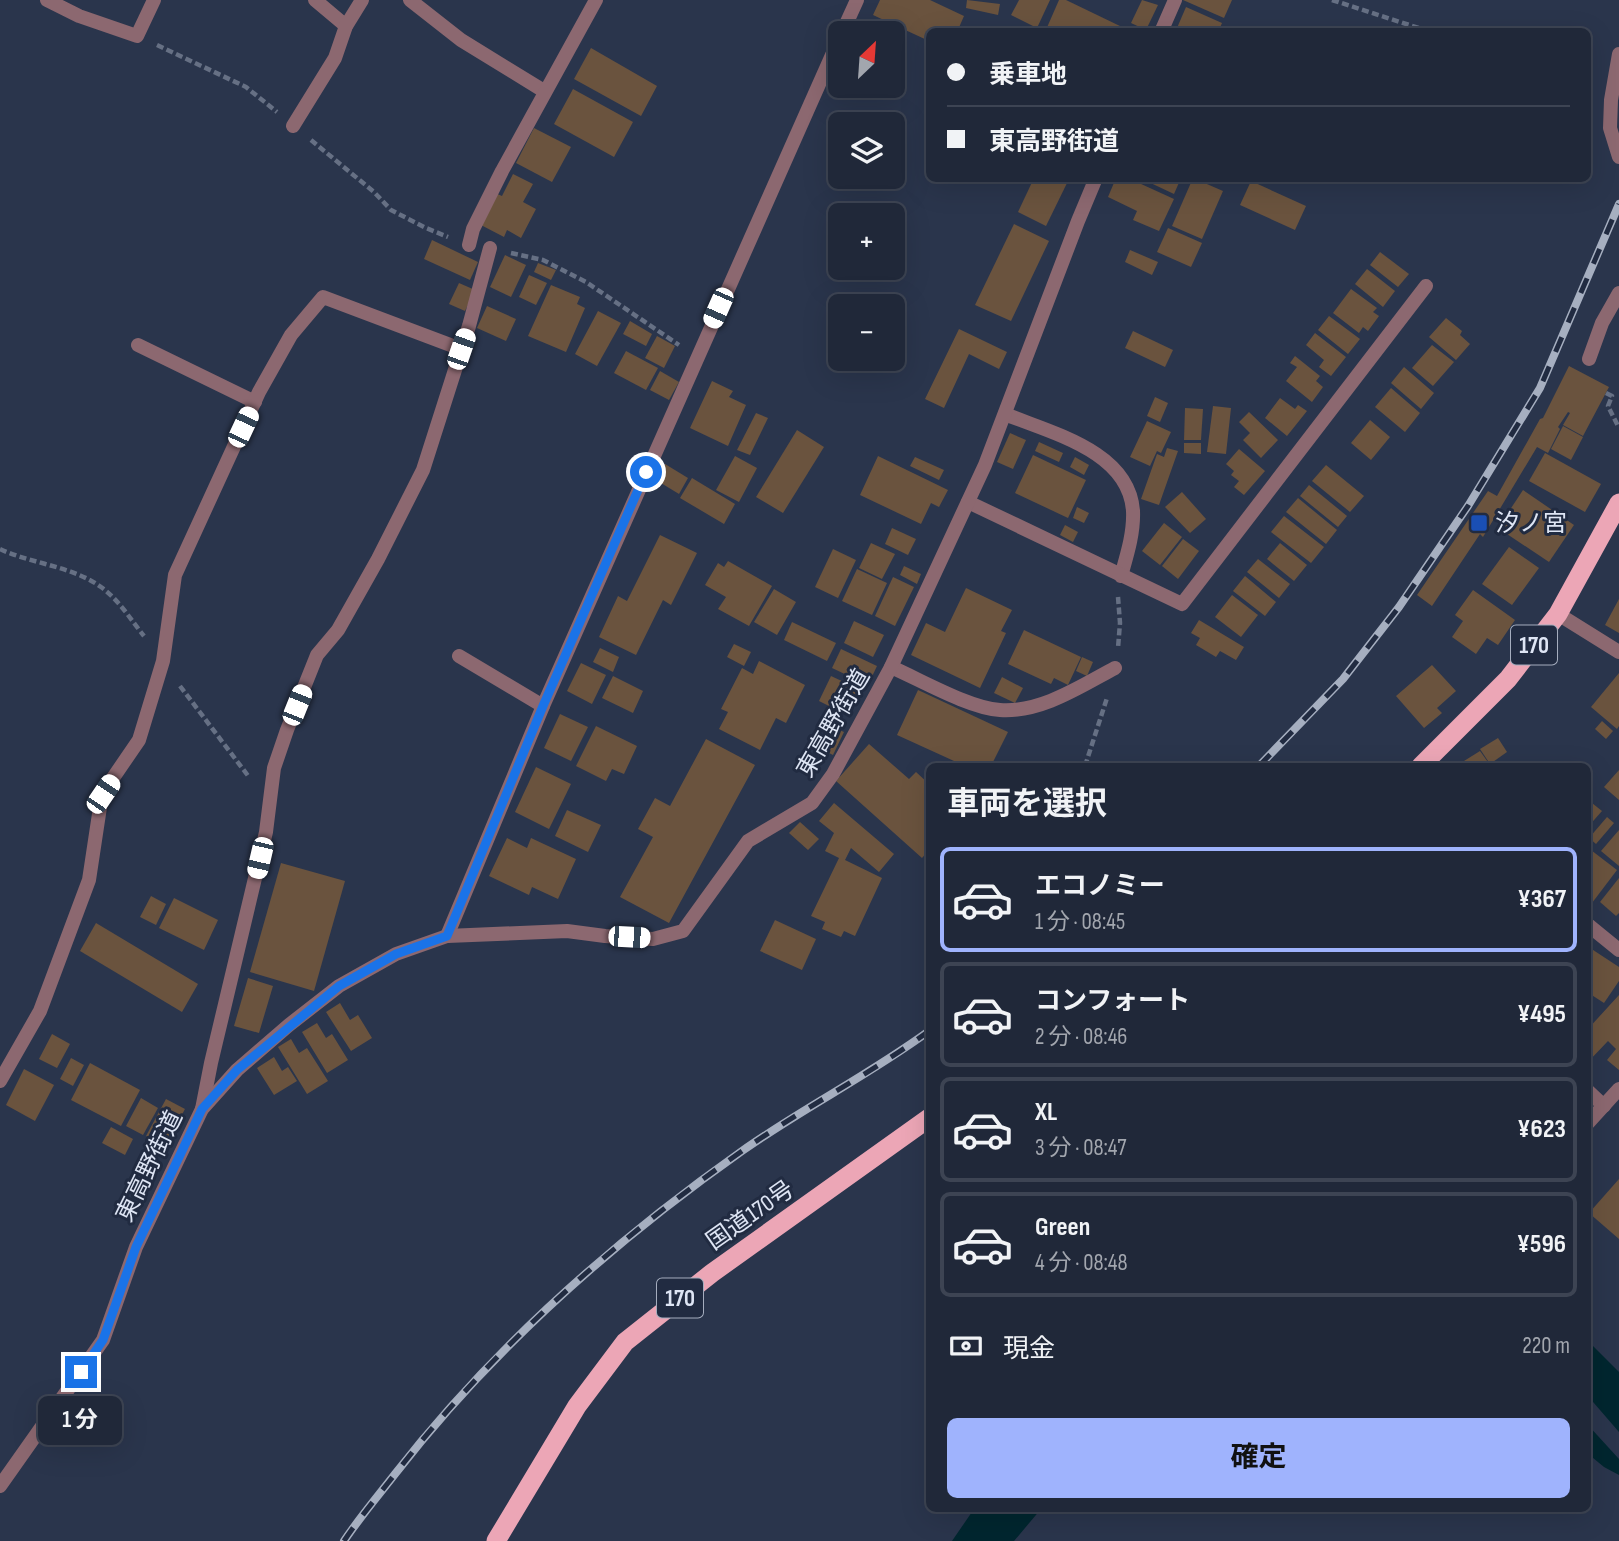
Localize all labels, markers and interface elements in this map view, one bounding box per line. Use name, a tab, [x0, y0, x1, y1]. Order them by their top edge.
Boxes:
north arrow	[828, 21, 905, 98]
map controls	[828, 21, 905, 371]
text: 乗車地	[989, 60, 1067, 91]
button: layers	[828, 112, 905, 189]
text: 東高野街道	[989, 127, 1119, 158]
button: +	[828, 203, 905, 280]
car	[700, 285, 737, 331]
button: −	[828, 294, 905, 371]
car	[445, 326, 478, 372]
car	[225, 404, 262, 450]
route start	[630, 456, 662, 488]
place label: 汐ノ宮	[1495, 509, 1567, 538]
marker: 汐ノ宮	[1469, 513, 1489, 533]
road number: 170	[1511, 625, 1557, 664]
street label: 東高野街道	[791, 664, 876, 782]
car	[280, 682, 315, 728]
car	[83, 771, 124, 817]
text: 車両を選択	[947, 785, 1107, 824]
car	[246, 835, 275, 881]
icon: car	[951, 868, 1014, 931]
text: エコノミー	[1035, 871, 1165, 902]
text: ¥367	[1517, 884, 1566, 915]
text: 1 分 · 08:45	[1035, 908, 1125, 936]
car	[608, 925, 651, 949]
icon: car	[951, 983, 1014, 1046]
text: コンフォート	[1035, 986, 1190, 1017]
text: ¥495	[1517, 999, 1566, 1030]
text: 2 分 · 08:46	[1035, 1023, 1127, 1051]
text: XL	[1035, 1097, 1057, 1128]
icon: car	[951, 1098, 1014, 1161]
street label: 東高野街道	[110, 1106, 189, 1227]
text: ¥623	[1517, 1114, 1566, 1145]
text: 3 分 · 08:47	[1035, 1134, 1127, 1162]
street label: 国道170号	[701, 1175, 800, 1256]
text: Green	[1035, 1212, 1090, 1243]
icon: car	[951, 1213, 1014, 1276]
text: ¥596	[1517, 1229, 1566, 1260]
text: 4 分 · 08:48	[1035, 1249, 1128, 1277]
road number: 170	[657, 1278, 703, 1317]
icon: cash	[947, 1327, 985, 1365]
text: 220 m	[1522, 1332, 1570, 1360]
text: 現金	[1003, 1334, 1055, 1365]
route end	[65, 1356, 97, 1388]
callout: 1 分	[39, 1396, 123, 1446]
text: 1 分	[62, 1406, 98, 1434]
button: 確定	[947, 1418, 1570, 1498]

